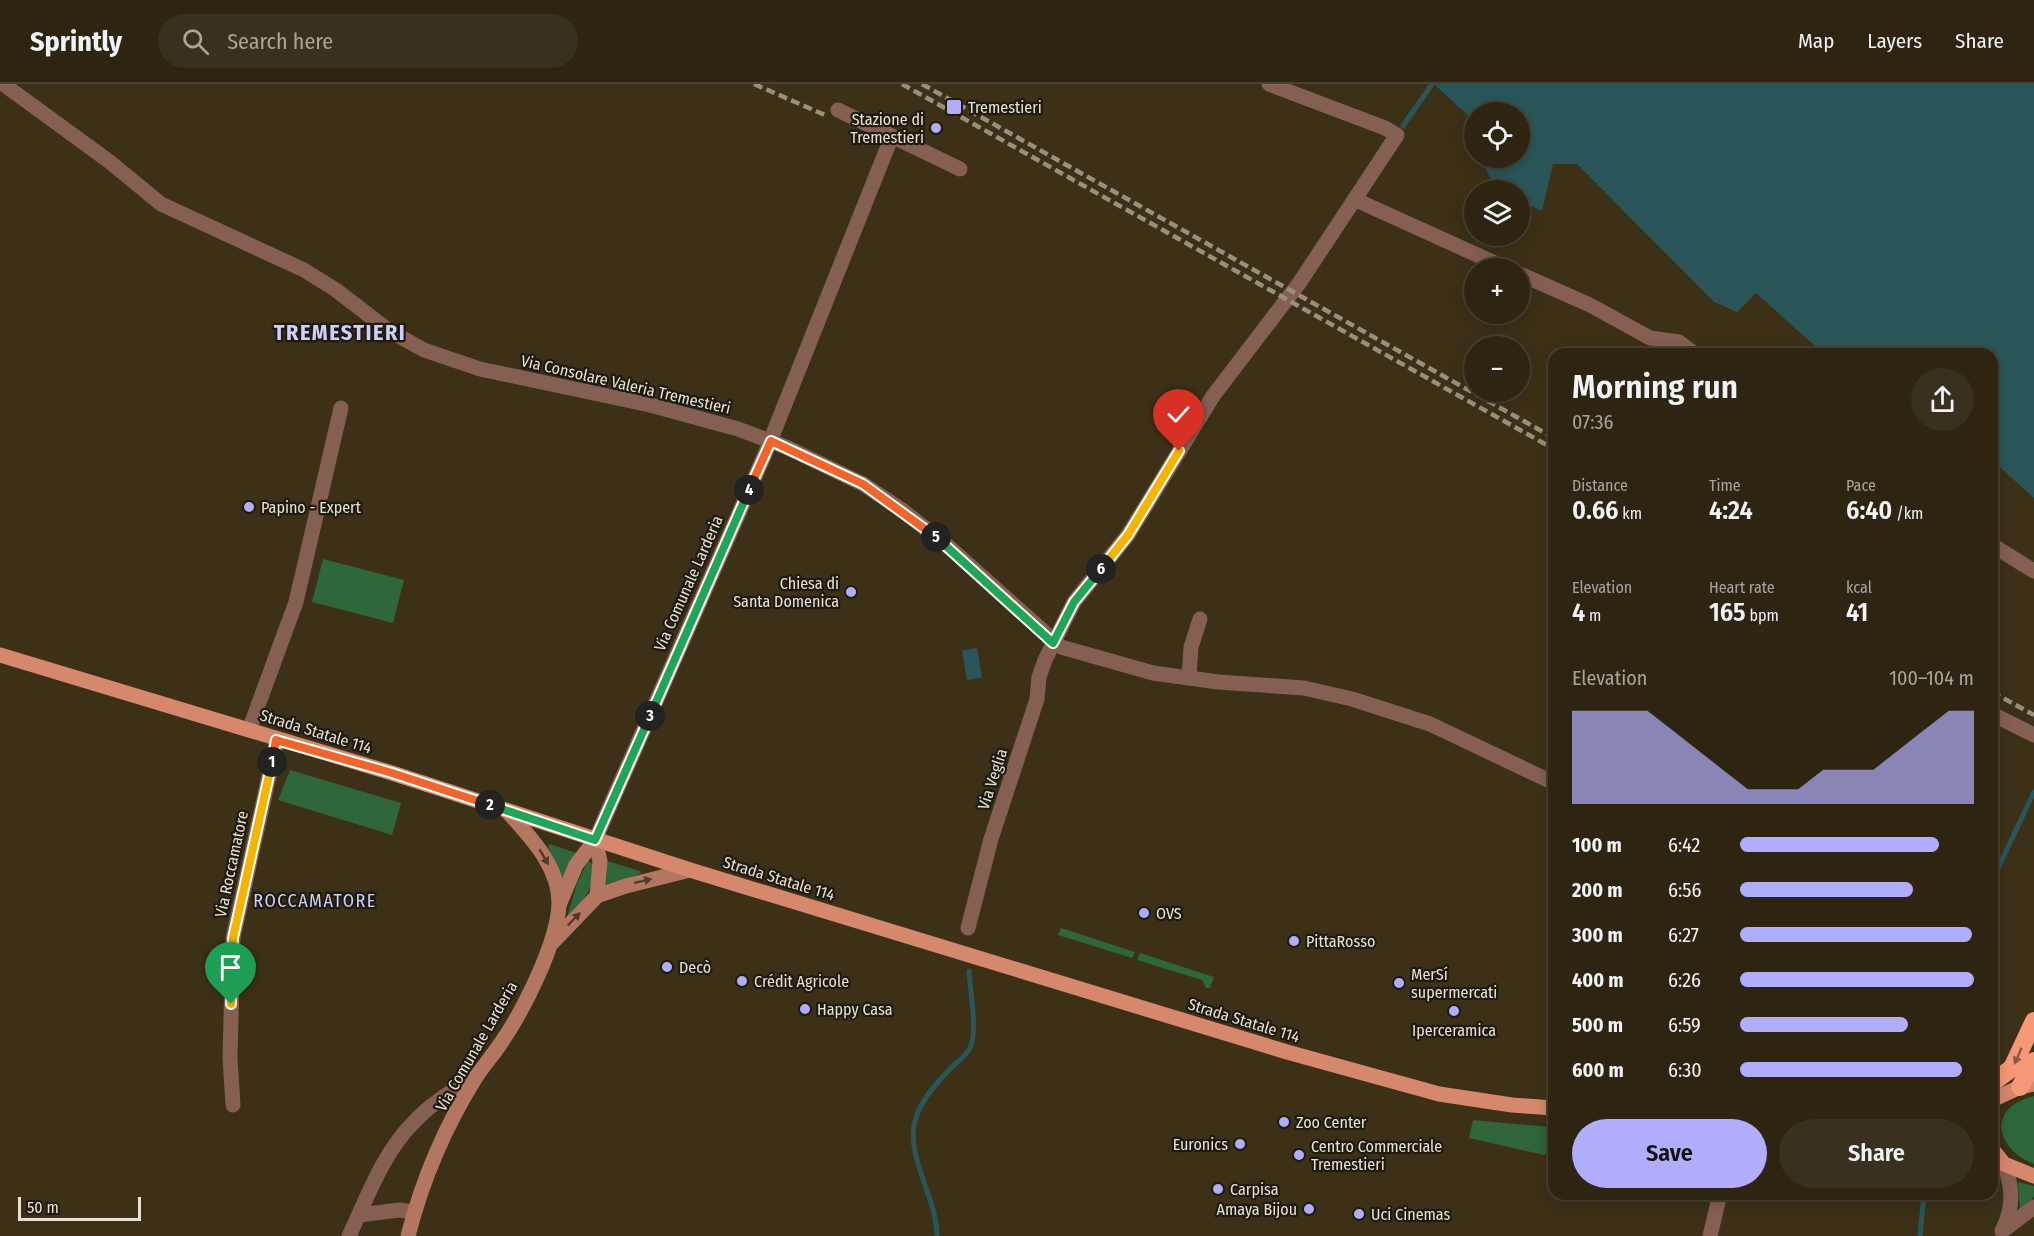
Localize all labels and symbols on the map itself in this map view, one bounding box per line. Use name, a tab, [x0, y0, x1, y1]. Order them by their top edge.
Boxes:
marker: Tremestieri	[945, 98, 963, 116]
place label: Tremestieri	[968, 98, 1042, 117]
place label: Stazione di Tremestieri	[850, 110, 924, 147]
marker: Stazione di Tremestieri	[929, 121, 943, 135]
district label: TREMESTIERI	[274, 319, 406, 346]
street label: Via Consolare Valeria Tremestieri	[519, 351, 733, 418]
pin	[1153, 389, 1204, 451]
pin: 4	[734, 475, 764, 505]
place label: Papino - Expert	[261, 498, 362, 517]
marker: Papino - Expert	[242, 500, 256, 514]
street label: Via Comunale Larderia	[650, 512, 727, 654]
pin: 5	[921, 522, 951, 552]
pin: 6	[1086, 554, 1116, 584]
place label: Chiesa di Santa Domenica	[733, 574, 839, 611]
marker: Chiesa di Santa Domenica	[844, 585, 858, 599]
pin: 3	[635, 701, 665, 731]
street label: Strada Statale 114	[258, 705, 374, 758]
street label: Via Veglia	[974, 746, 1011, 812]
pin: 1	[257, 747, 287, 777]
pin: 2	[475, 790, 505, 820]
street label: Via Roccamatore	[211, 809, 252, 919]
one-way arrow	[538, 849, 549, 865]
street label: Strada Statale 114	[721, 852, 837, 905]
one-way arrow	[634, 876, 652, 886]
district label: ROCCAMATORE	[253, 890, 377, 912]
place label: OVS	[1156, 904, 1182, 923]
marker: OVS	[1137, 906, 1151, 920]
one-way arrow	[567, 913, 581, 927]
place label: PittaRosso	[1306, 932, 1375, 951]
marker: PittaRosso	[1287, 934, 1301, 948]
pin	[205, 942, 256, 1004]
place label: Decò	[679, 958, 711, 977]
marker: Decò	[660, 960, 674, 974]
place label: MerSí supermercati	[1411, 965, 1497, 1002]
place label: Crédit Agricole	[754, 972, 849, 991]
marker: Crédit Agricole	[735, 974, 749, 988]
marker: MerSí supermercati	[1392, 976, 1406, 990]
street label: Via Comunale Larderia	[432, 978, 521, 1114]
street label: Strada Statale 114	[1186, 994, 1302, 1047]
place label: Happy Casa	[817, 1000, 893, 1019]
marker: Happy Casa	[798, 1002, 812, 1016]
marker: Iperceramica	[1447, 1004, 1461, 1018]
place label: Iperceramica	[1412, 1021, 1496, 1040]
one-way arrow	[2013, 1048, 2023, 1066]
place label: Zoo Center	[1296, 1113, 1367, 1132]
marker: Zoo Center	[1277, 1115, 1291, 1129]
place label: Euronics	[1173, 1135, 1228, 1154]
marker: Euronics	[1233, 1137, 1247, 1151]
place label: Centro Commerciale Tremestieri	[1311, 1137, 1442, 1174]
marker: Centro Commerciale Tremestieri	[1292, 1148, 1306, 1162]
place label: Carpisa	[1230, 1180, 1279, 1199]
marker: Carpisa	[1211, 1182, 1225, 1196]
scale bar	[18, 1194, 141, 1222]
place label: Amaya Bijou	[1217, 1200, 1297, 1219]
marker: Amaya Bijou	[1302, 1202, 1316, 1216]
place label: Uci Cinemas	[1371, 1205, 1451, 1224]
marker: Uci Cinemas	[1352, 1207, 1366, 1221]

